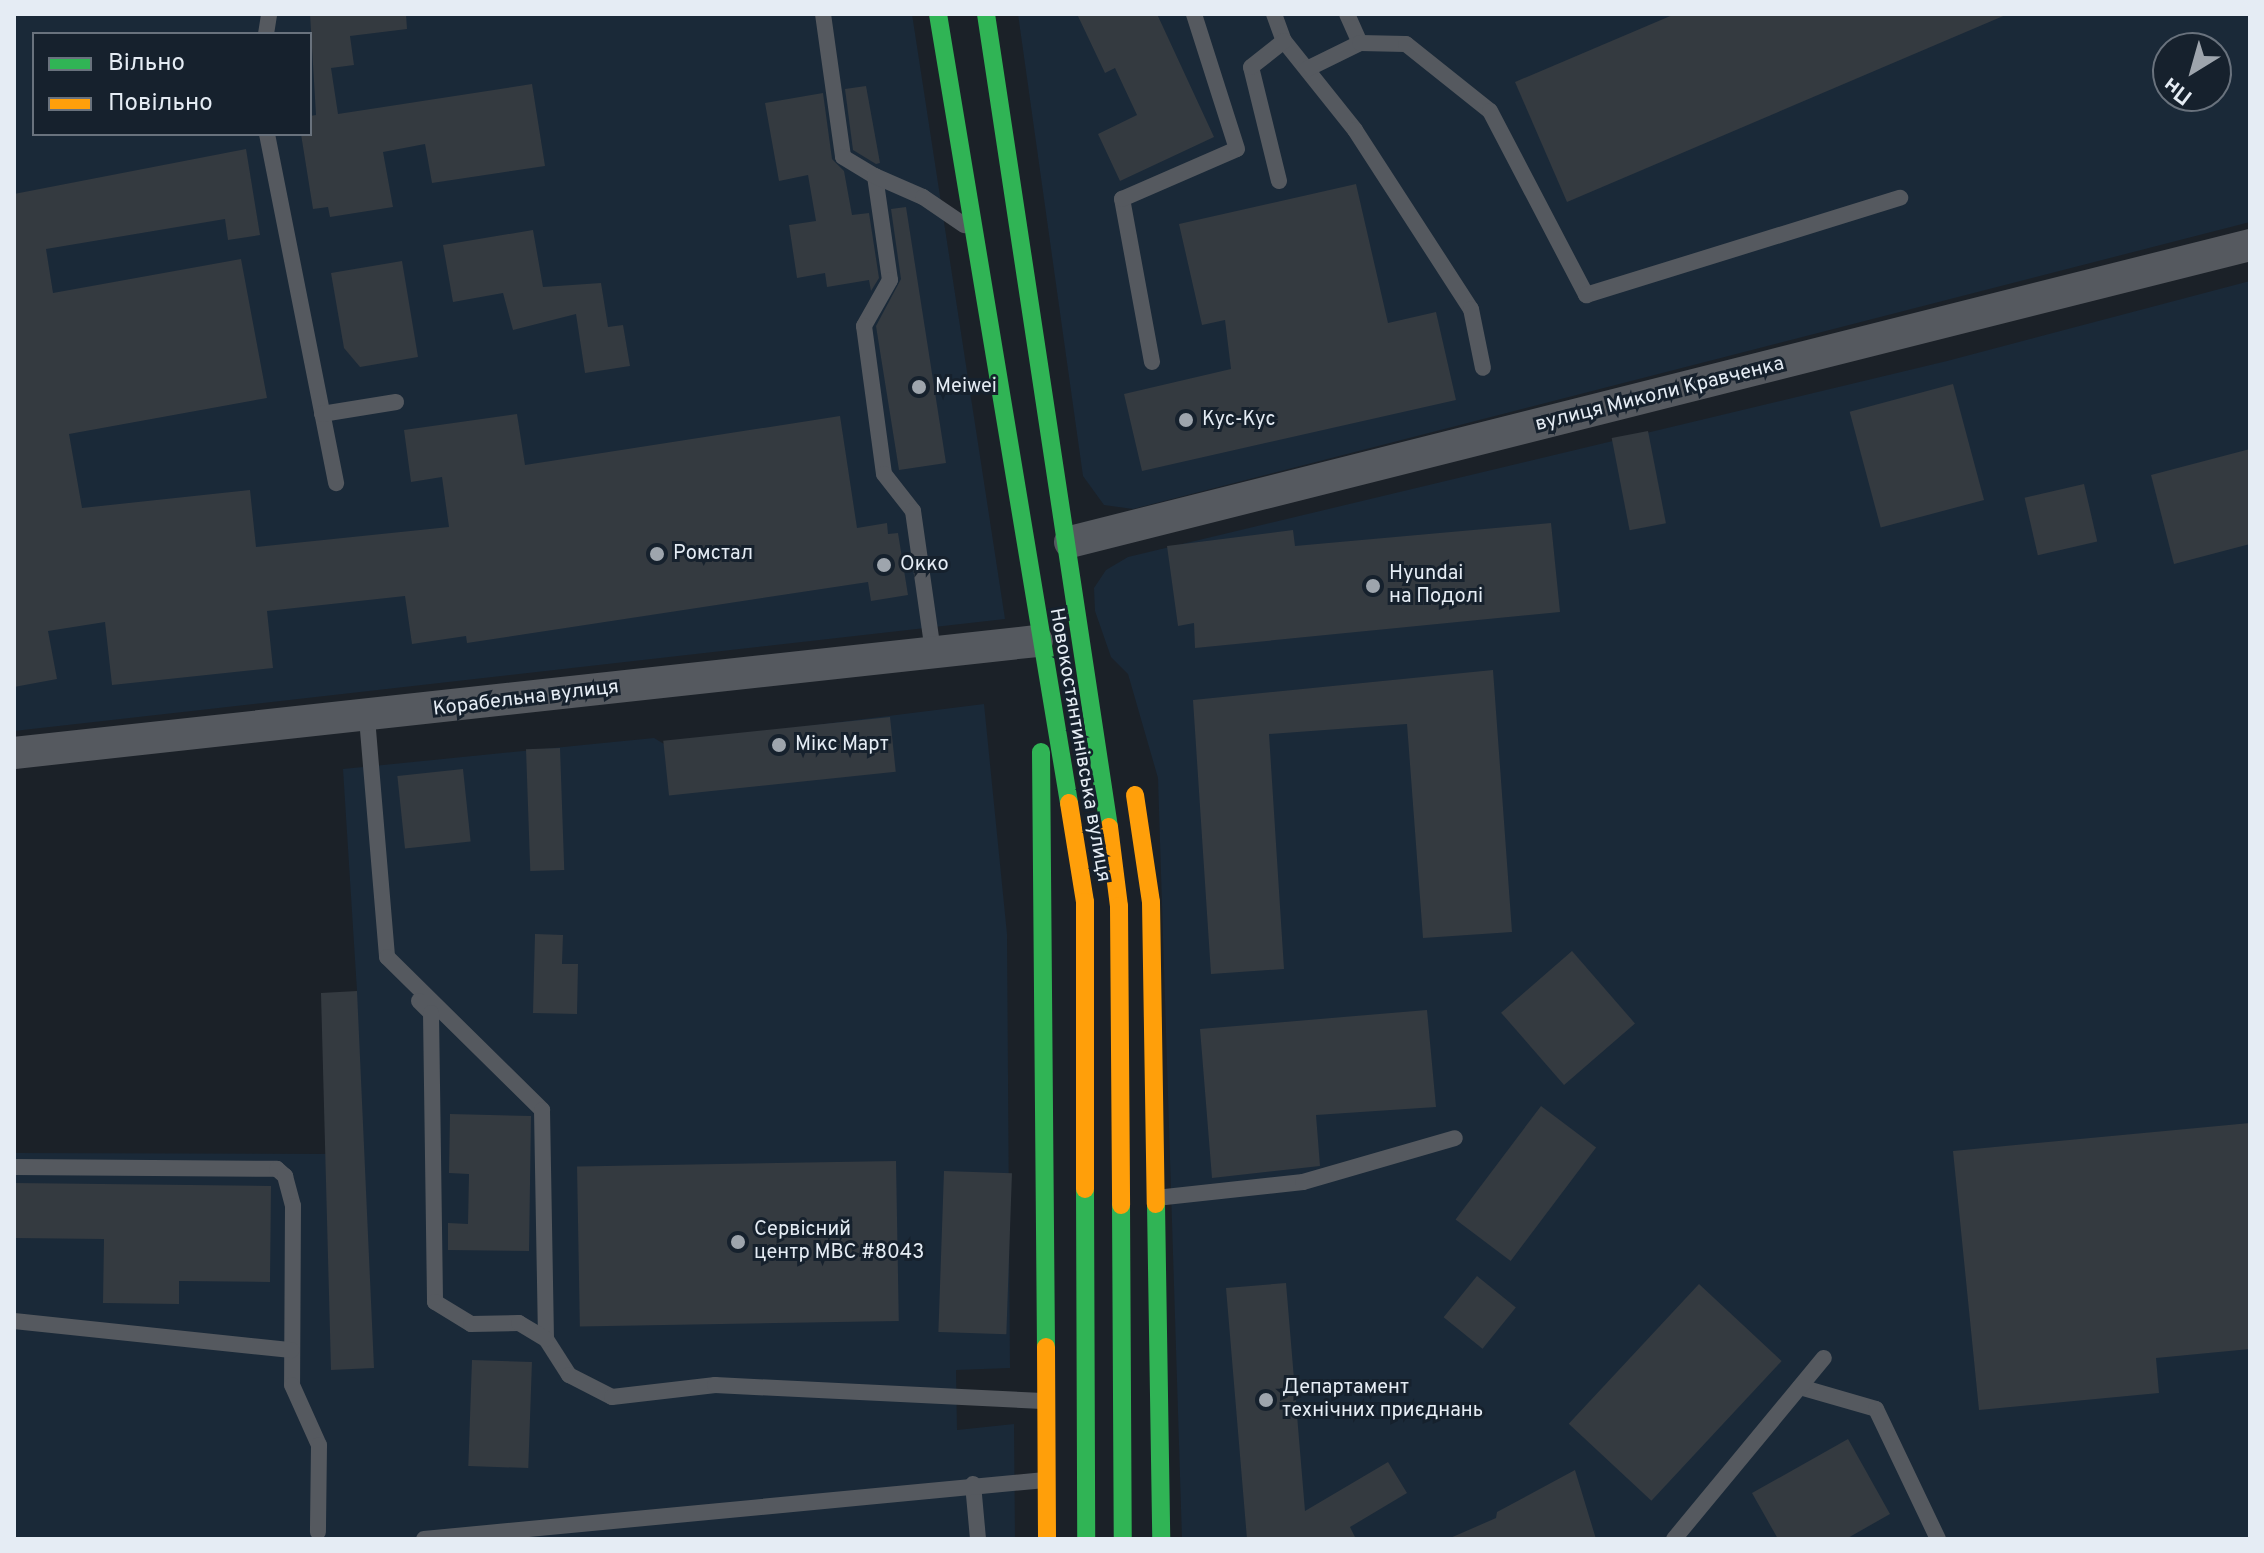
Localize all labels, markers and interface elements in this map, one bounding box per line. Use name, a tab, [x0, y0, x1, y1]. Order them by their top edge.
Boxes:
legend	[32, 32, 312, 136]
north arrow	[2152, 32, 2232, 112]
text: Вільно	[108, 49, 185, 79]
text: Пн	[2158, 70, 2198, 110]
text: Повільно	[108, 89, 213, 119]
street label: вулиця Миколи Кравченка	[1533, 352, 1787, 438]
place label: Meiwei	[935, 375, 997, 399]
marker: Meiwei	[910, 378, 928, 396]
place label: Кус-Кус	[1202, 408, 1275, 432]
marker: Кус-Кус	[1177, 411, 1195, 429]
place label: Ромстал	[673, 542, 753, 566]
marker: Ромстал	[648, 545, 666, 563]
place label: Окко	[900, 553, 949, 577]
marker: Окко	[875, 556, 893, 574]
place label: Hyundai на Подолі	[1389, 562, 1483, 609]
marker: Hyundai на Подолі	[1364, 577, 1382, 595]
street label: Новокостянтинівська вулиця	[1043, 606, 1115, 884]
street label: Корабельна вулиця	[432, 676, 620, 722]
place label: Мікс Март	[795, 733, 889, 757]
marker: Мікс Март	[770, 736, 788, 754]
place label: Сервісний центр МВС #8043	[754, 1218, 924, 1265]
marker: Сервісний центр МВС #8043	[729, 1233, 747, 1251]
place label: Департамент технічних приєднань	[1282, 1376, 1483, 1423]
marker: Департамент технічних приєднань	[1257, 1391, 1275, 1409]

